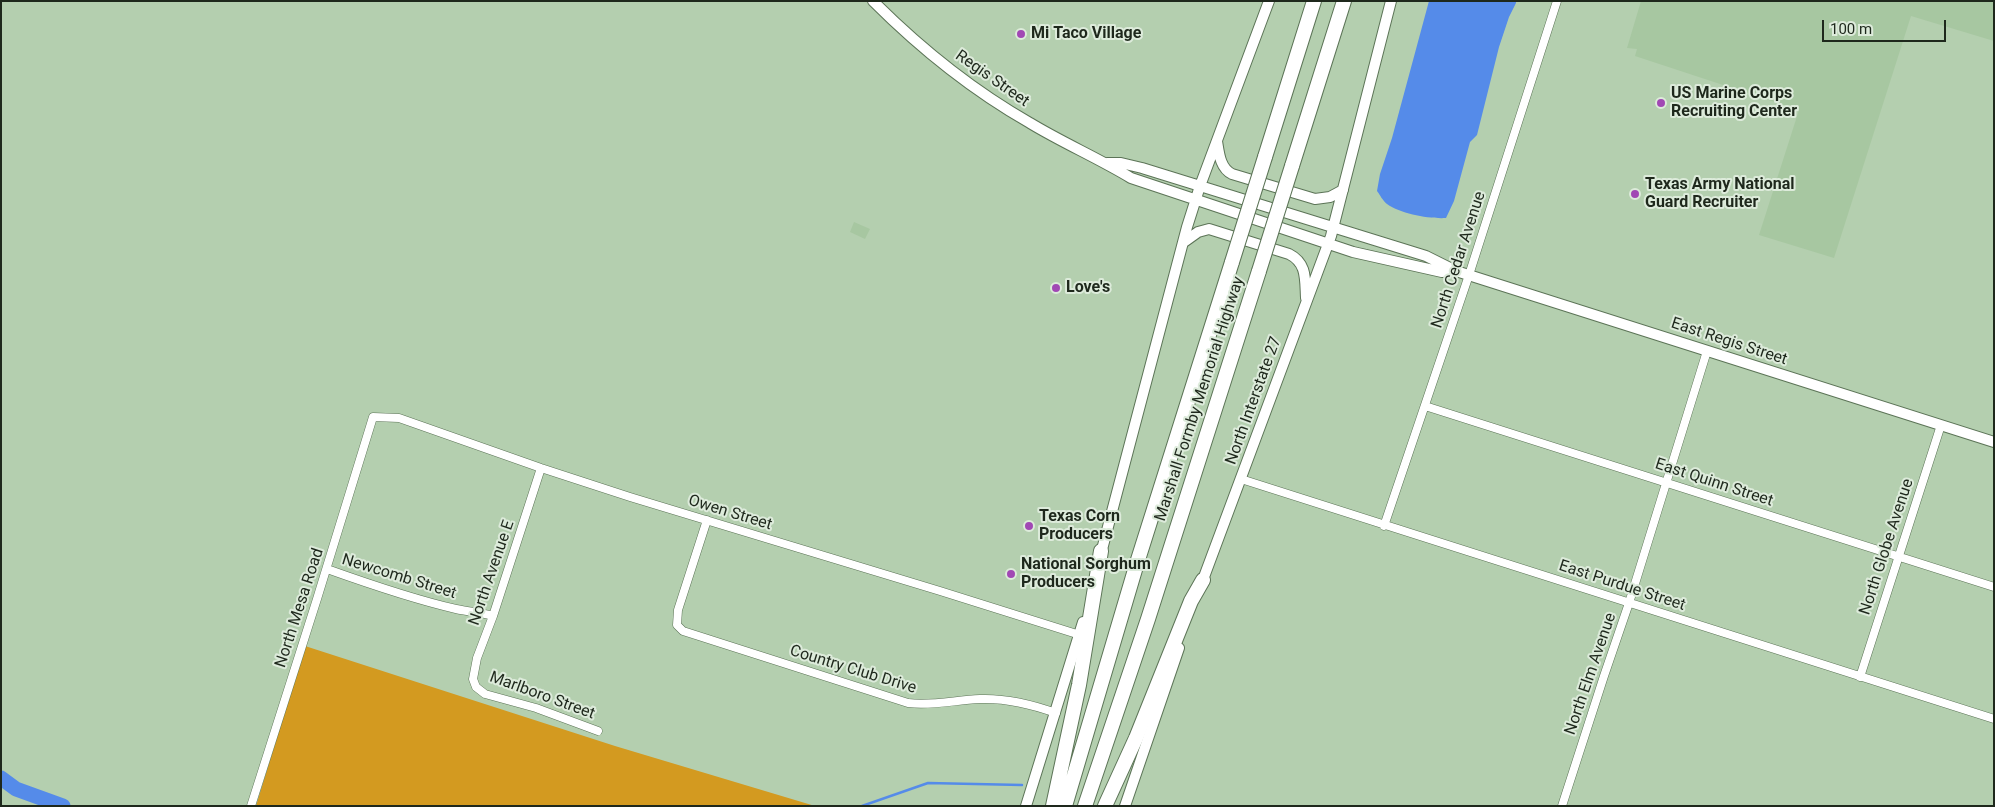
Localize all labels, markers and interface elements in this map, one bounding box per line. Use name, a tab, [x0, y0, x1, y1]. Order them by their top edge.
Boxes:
scale bar	[1825, 10, 1949, 42]
text: 100 m	[1830, 20, 1872, 38]
place label: Mi Taco Village	[1031, 24, 1141, 44]
marker: Mi Taco Village	[1015, 28, 1027, 40]
street label: Regis Street	[951, 47, 1033, 111]
place label: US Marine Corps Recruiting Center	[1671, 84, 1797, 122]
marker: US Marine Corps Recruiting Center	[1655, 97, 1667, 109]
place label: Texas Army National Guard Recruiter	[1645, 175, 1795, 213]
marker: Texas Army National Guard Recruiter	[1629, 188, 1641, 200]
street label: North Cedar Avenue	[1428, 189, 1490, 331]
street label: Marshall Formby Memorial Highway	[1151, 274, 1249, 524]
place label: Love's	[1066, 278, 1110, 298]
marker: Love's	[1050, 282, 1062, 294]
street label: East Regis Street	[1669, 314, 1789, 370]
street label: North Interstate 27	[1222, 334, 1286, 468]
street label: East Quinn Street	[1653, 455, 1775, 511]
street label: North Globe Avenue	[1856, 476, 1918, 618]
street label: Owen Street	[686, 491, 774, 535]
place label: Texas Corn Producers	[1039, 507, 1120, 545]
street label: North Avenue E	[465, 518, 519, 628]
marker: Texas Corn Producers	[1023, 520, 1035, 532]
street label: North Mesa Road	[272, 546, 328, 670]
street label: Newcomb Street	[339, 550, 459, 604]
place label: National Sorghum Producers	[1021, 555, 1151, 593]
street label: East Purdue Street	[1556, 556, 1688, 616]
marker: National Sorghum Producers	[1005, 568, 1017, 580]
street label: North Elm Avenue	[1561, 611, 1621, 737]
street label: Country Club Drive	[787, 642, 919, 698]
street label: Marlboro Street	[487, 668, 597, 724]

